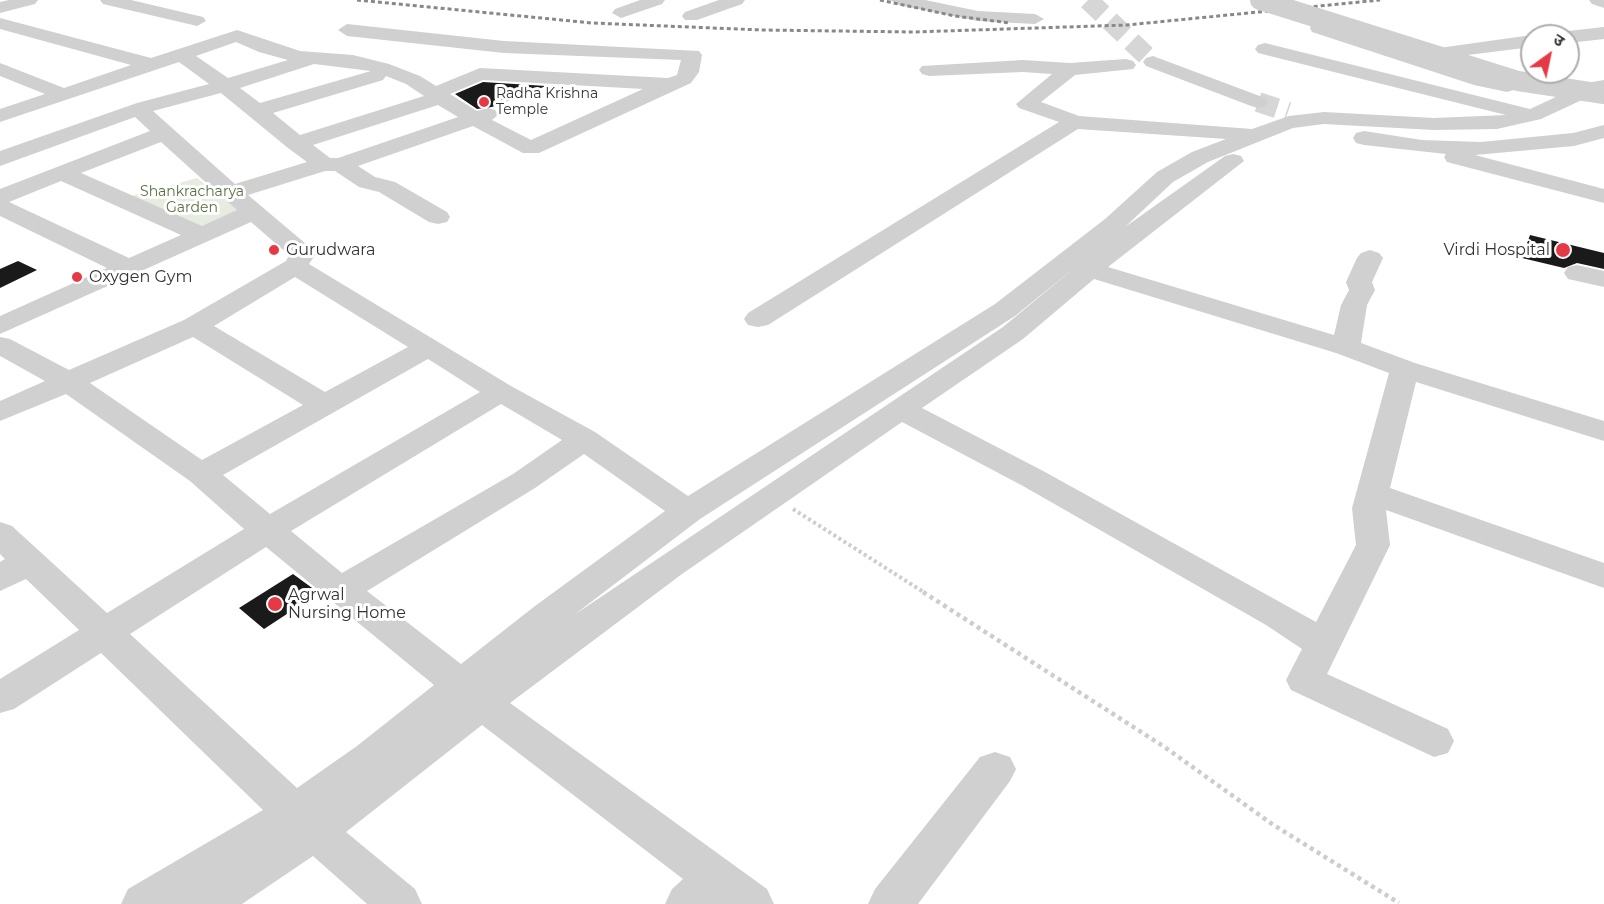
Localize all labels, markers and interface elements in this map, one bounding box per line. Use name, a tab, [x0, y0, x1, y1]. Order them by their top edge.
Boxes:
north arrow	[1520, 24, 1580, 84]
text: उ	[1550, 30, 1568, 51]
place label: Radha Krishna Temple	[496, 86, 598, 118]
marker: Radha Krishna Temple	[477, 95, 491, 109]
park label: Shankracharya Garden	[140, 184, 244, 216]
place label: Gurudwara	[286, 240, 376, 260]
place label: Virdi Hospital	[1443, 240, 1550, 260]
marker: Virdi Hospital	[1554, 241, 1572, 259]
marker: Gurudwara	[267, 243, 281, 257]
place label: Oxygen Gym	[89, 267, 192, 287]
marker: Oxygen Gym	[70, 270, 84, 284]
place label: Agrwal Nursing Home	[288, 585, 406, 623]
marker: Agrwal Nursing Home	[266, 595, 284, 613]

